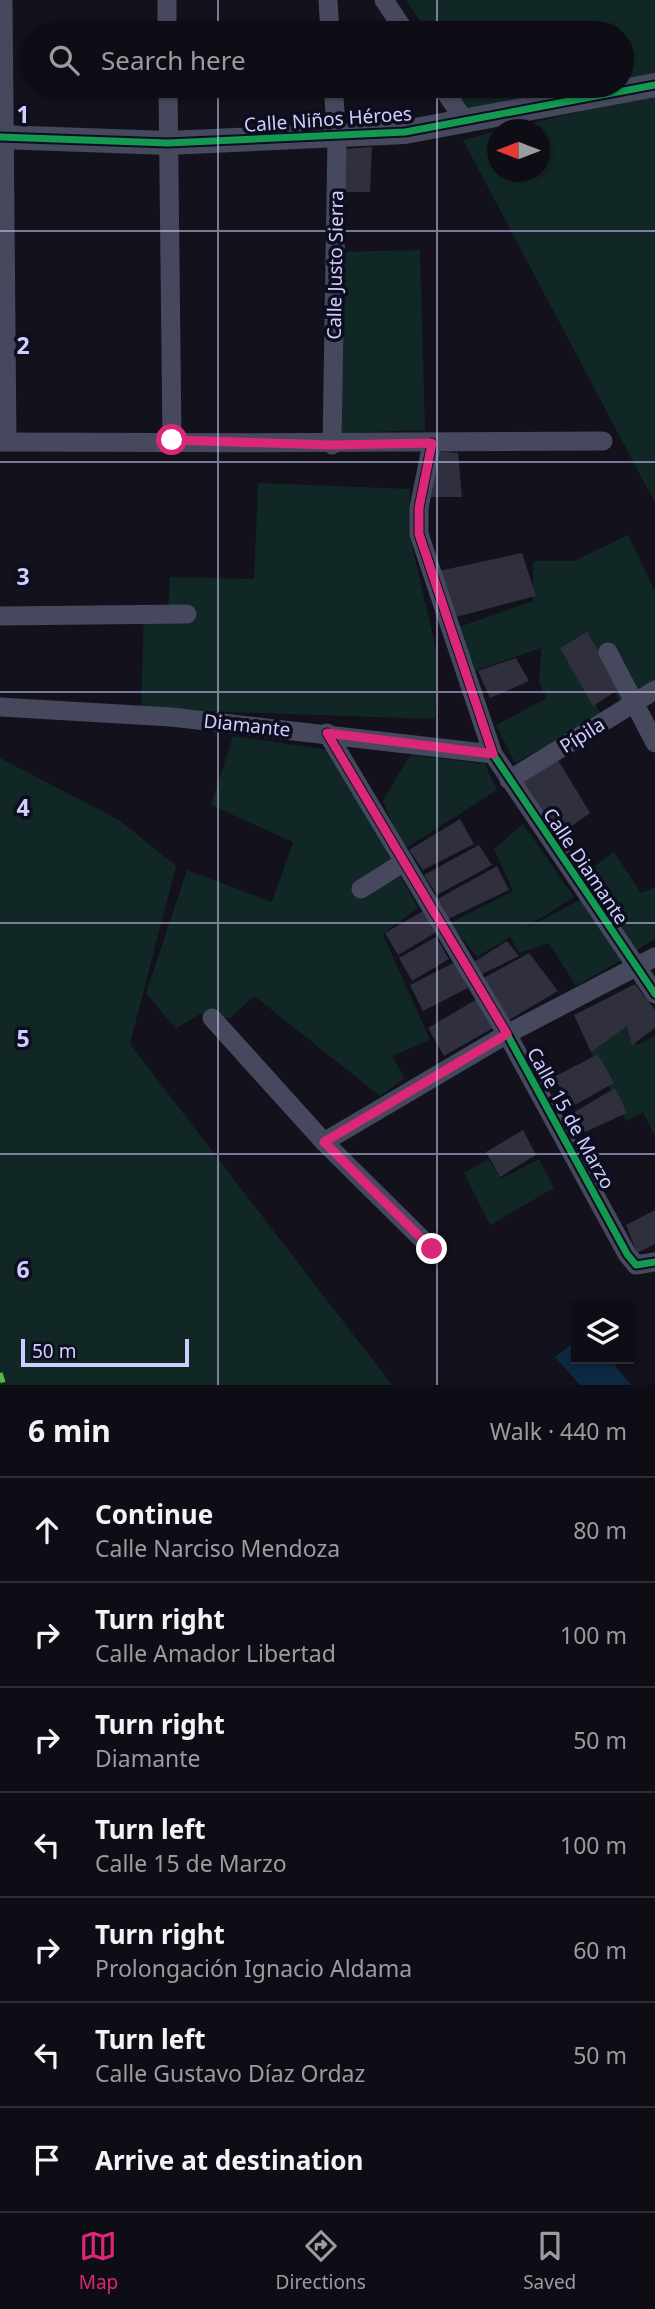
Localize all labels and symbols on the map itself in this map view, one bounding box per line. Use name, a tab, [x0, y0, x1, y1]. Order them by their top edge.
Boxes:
text: 1	[16, 98, 30, 130]
street label: Calle Niños Héroes	[243, 100, 413, 138]
north arrow	[487, 119, 550, 182]
street label: Calle Justo Sierra	[321, 190, 349, 340]
text: 2	[16, 329, 30, 361]
route start	[156, 424, 187, 455]
text: 3	[16, 560, 30, 592]
street label: Diamante	[202, 708, 292, 742]
street label: Pípila	[555, 711, 609, 759]
text: 4	[16, 791, 30, 823]
street label: Calle Diamante	[537, 803, 635, 929]
text: 5	[16, 1022, 30, 1054]
street label: Calle 15 de Marzo	[521, 1042, 621, 1194]
route end	[416, 1233, 447, 1264]
text: 6	[16, 1253, 30, 1285]
scale bar	[21, 1336, 189, 1368]

